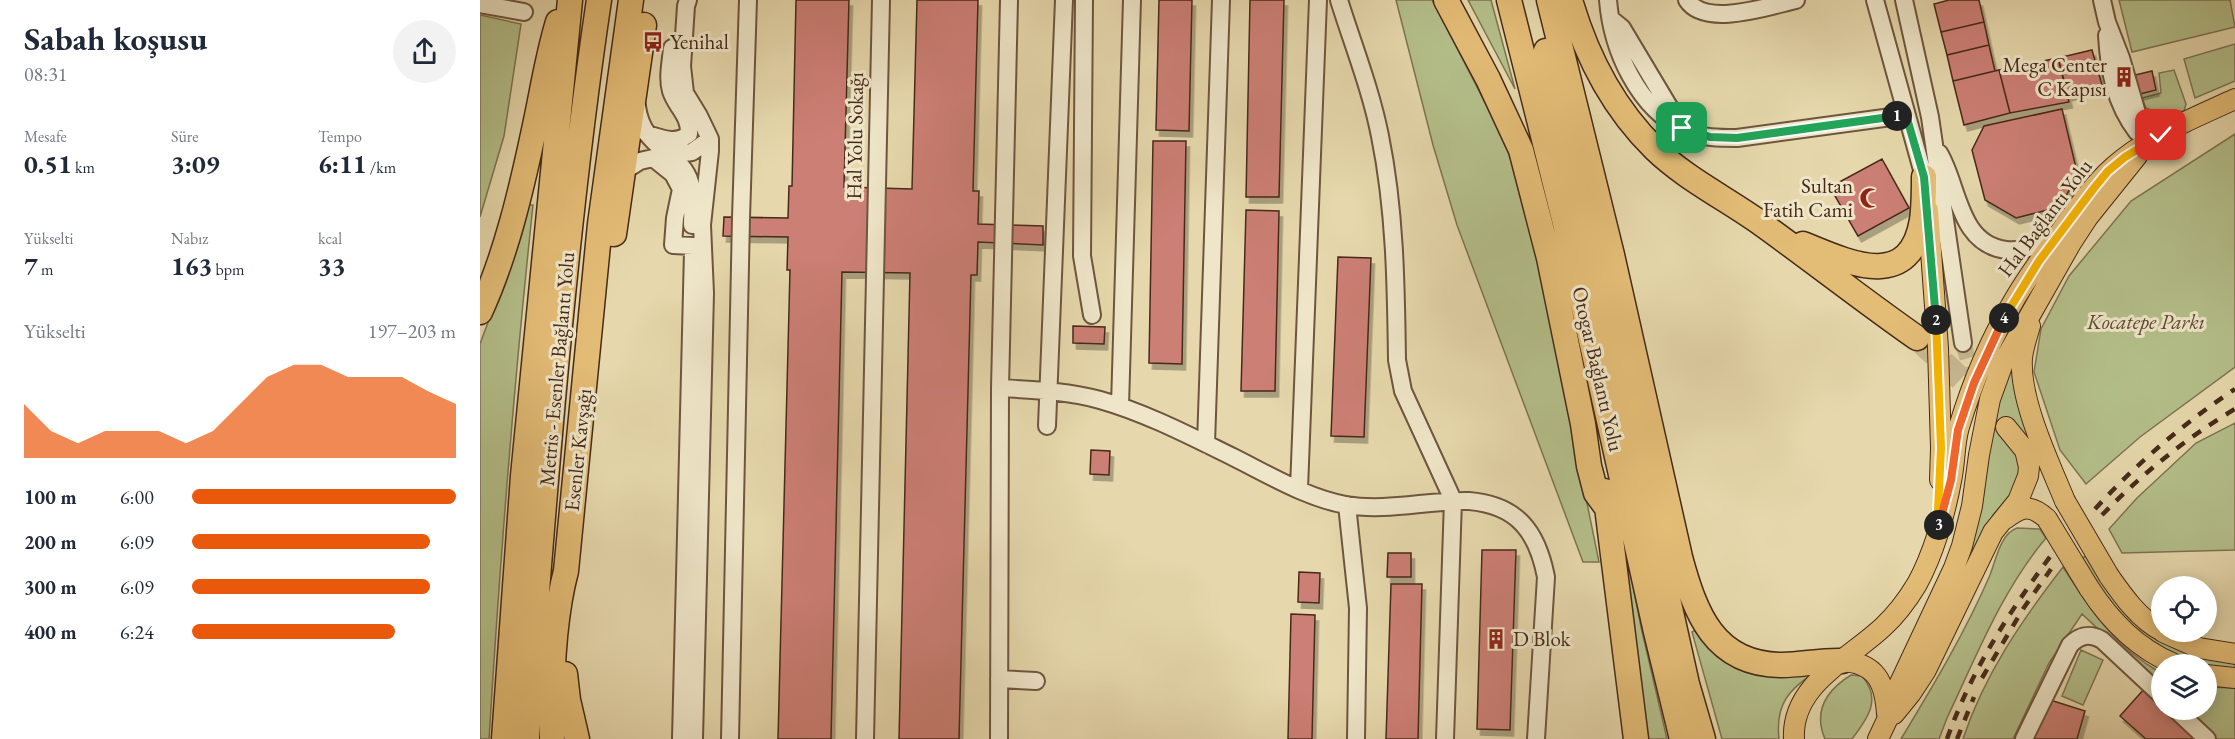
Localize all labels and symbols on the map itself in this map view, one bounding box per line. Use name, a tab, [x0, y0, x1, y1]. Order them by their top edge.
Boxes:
place label: Yenihal	[670, 28, 729, 55]
bus stop icon: Yenihal	[641, 30, 665, 54]
place label: Mega Center C Kapısı	[2003, 51, 2107, 102]
building icon: Mega Center C Kapısı	[2112, 65, 2136, 89]
street label: Hal Yolu Sokağı	[840, 72, 869, 200]
pin: 1	[1882, 101, 1912, 131]
pin	[1656, 102, 1707, 153]
pin	[2135, 109, 2186, 160]
street label: Hal Bağlantı Yolu	[1991, 153, 2098, 282]
place label: Sultan Fatih Cami	[1763, 172, 1853, 223]
mosque icon: Sultan Fatih Cami	[1858, 186, 1882, 210]
street label: Metris - Esenler Bağlantı Yolu	[533, 251, 580, 487]
street label: Otogar Bağlantı Yolu	[1566, 284, 1631, 454]
pin: 4	[1989, 303, 2019, 333]
pin: 2	[1921, 305, 1951, 335]
park label: Kocatepe Parkı	[2086, 308, 2205, 335]
street label: Esenler Kavşağı	[558, 387, 597, 513]
pin: 3	[1924, 510, 1954, 540]
place label: D Blok	[1513, 625, 1571, 652]
building icon: D Blok	[1484, 627, 1508, 651]

